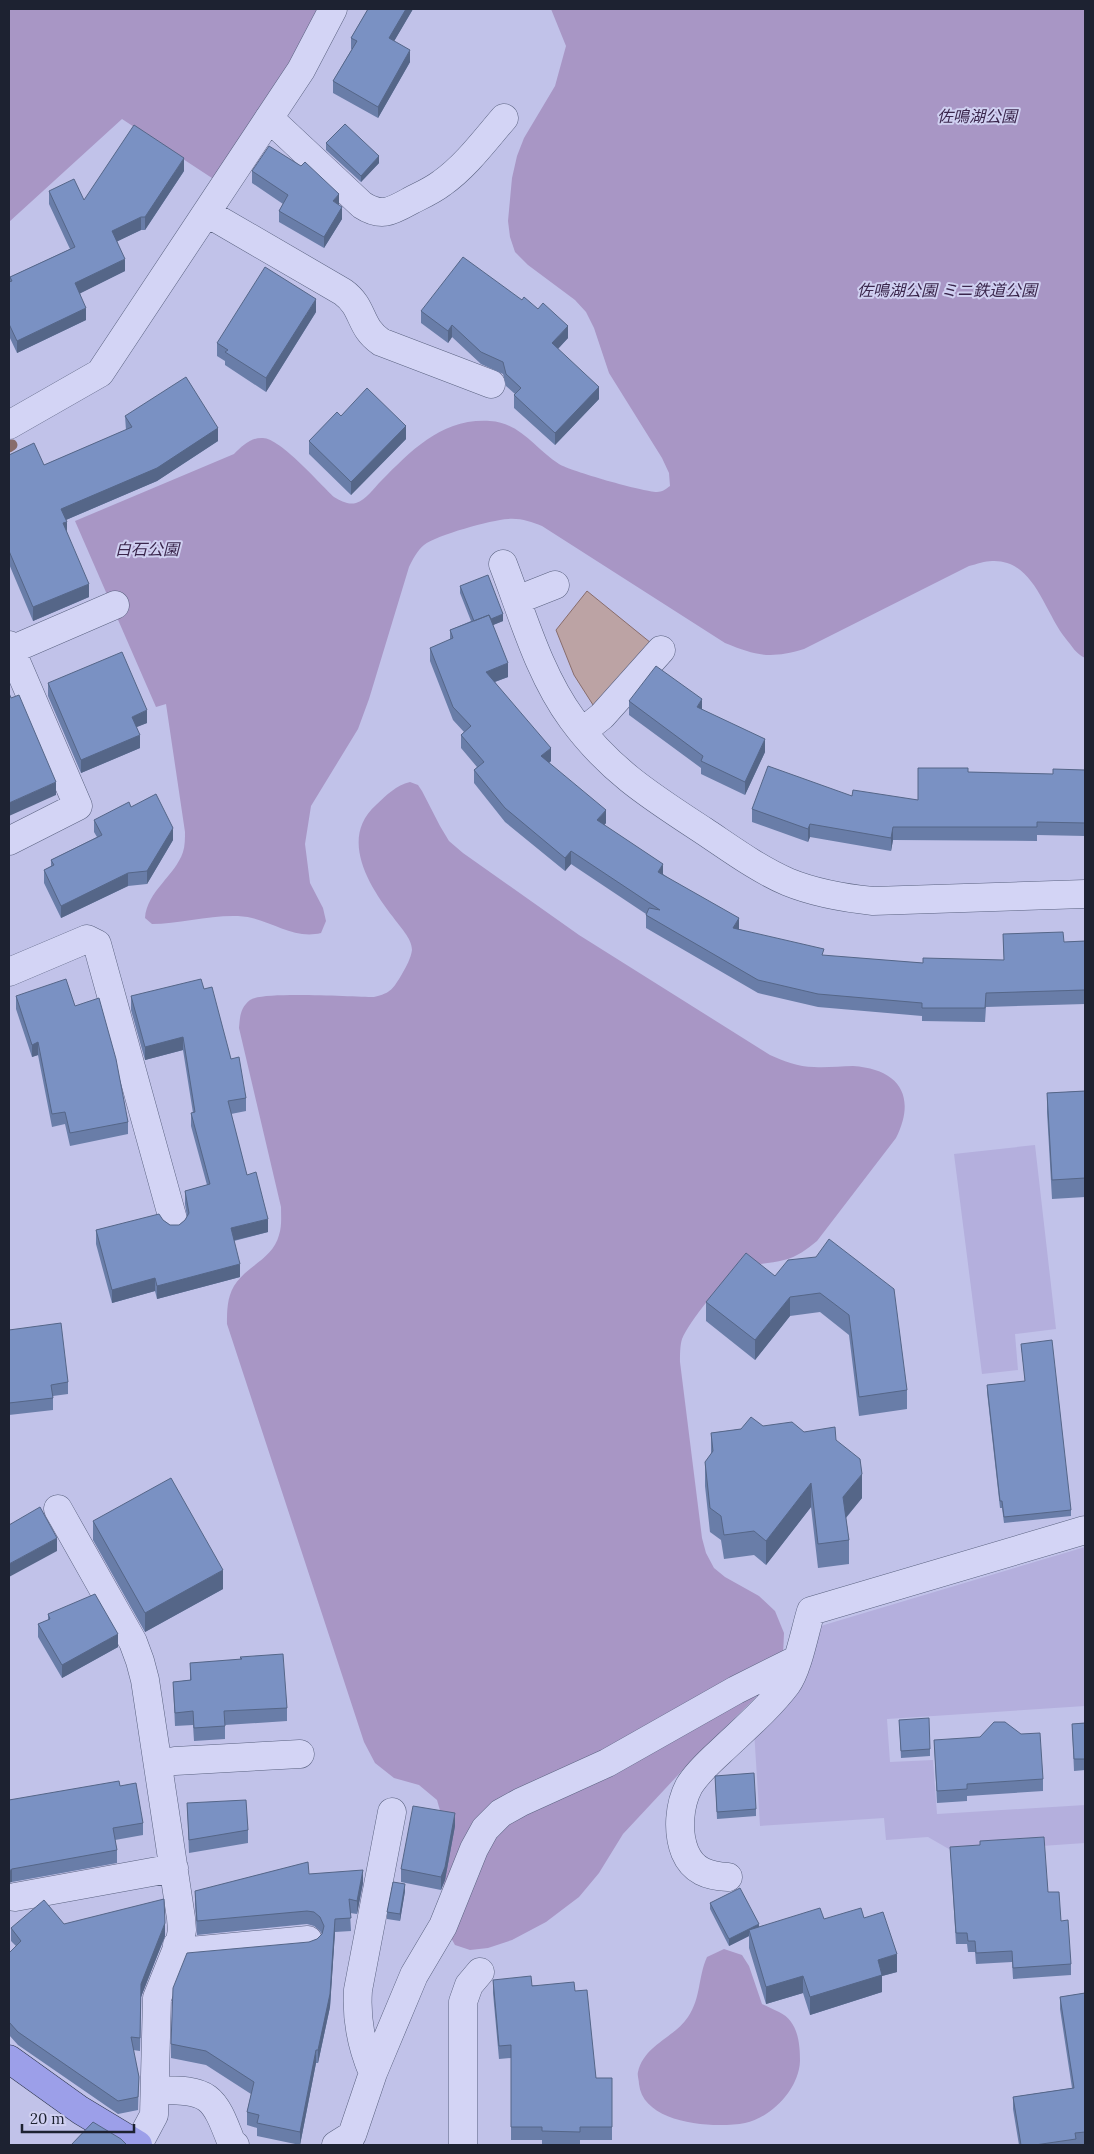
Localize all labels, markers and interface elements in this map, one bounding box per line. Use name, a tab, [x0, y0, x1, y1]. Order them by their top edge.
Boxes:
park label: 佐鳴湖公園	[937, 106, 1019, 126]
park label: 佐鳴湖公園 ミニ鉄道公園	[857, 280, 1039, 300]
park label: 白石公園	[115, 539, 181, 559]
scale bar	[22, 2102, 135, 2134]
text: 20 m	[30, 2109, 65, 2128]

